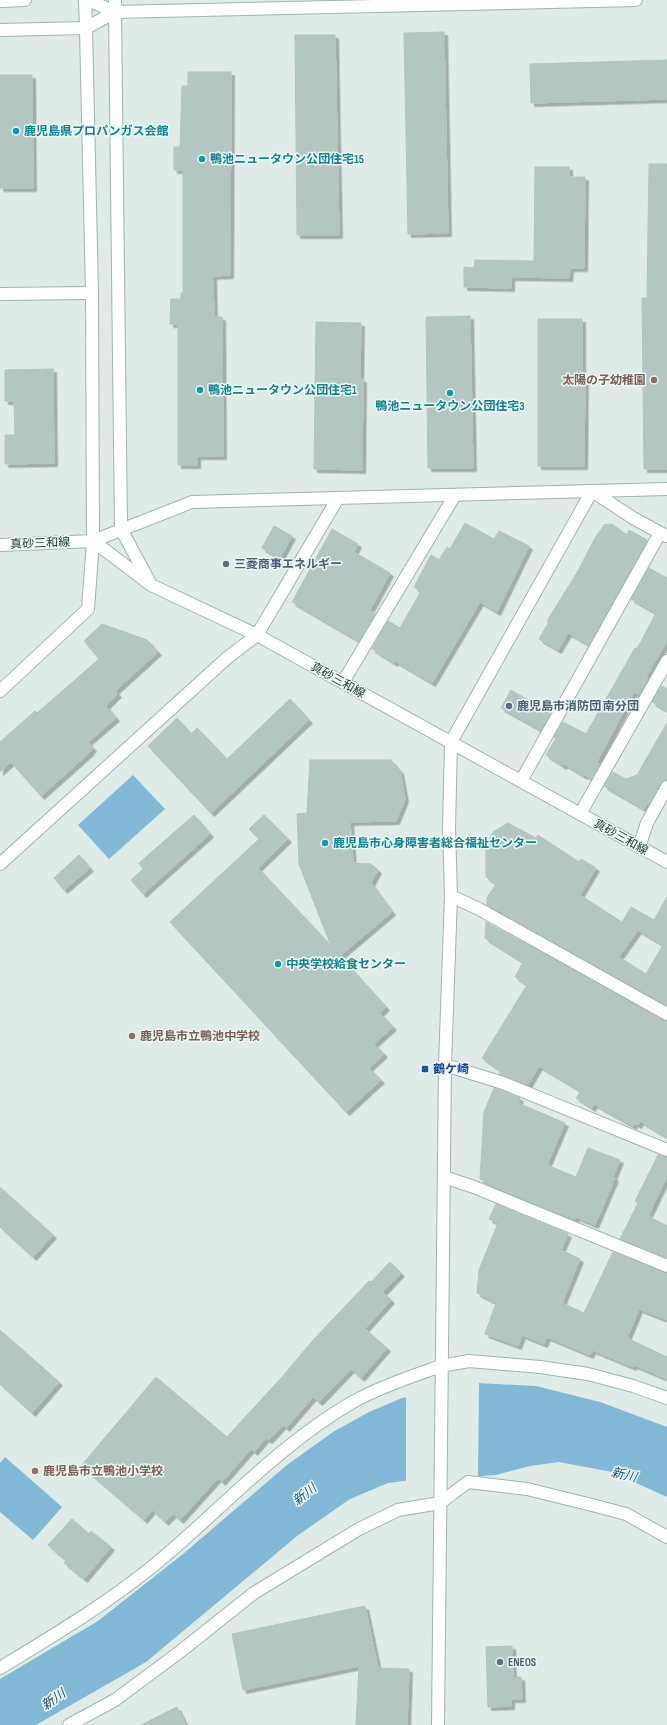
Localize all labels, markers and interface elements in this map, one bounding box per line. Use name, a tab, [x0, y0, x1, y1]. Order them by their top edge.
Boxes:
place label: 鹿児島県プロパンガス会館	[24, 124, 169, 139]
marker: 鹿児島県プロパンガス会館	[11, 126, 21, 136]
place label: 鴨池ニュータウン公団住宅15	[210, 152, 364, 167]
marker: 鴨池ニュータウン公団住宅15	[197, 154, 207, 164]
place label: 太陽の子幼稚園	[562, 373, 646, 388]
marker: 太陽の子幼稚園	[649, 375, 659, 385]
place label: 鴨池ニュータウン公団住宅1	[208, 383, 357, 398]
marker: 鴨池ニュータウン公団住宅1	[195, 385, 205, 395]
marker: 鴨池ニュータウン公団住宅3	[445, 388, 455, 398]
place label: 鴨池ニュータウン公団住宅3	[375, 399, 525, 414]
street label: 真砂三和線	[10, 535, 70, 552]
place label: 三菱商事エネルギー	[234, 557, 342, 572]
marker: 三菱商事エネルギー	[221, 559, 231, 569]
street label: 真砂三和線	[308, 659, 368, 702]
place label: 鹿児島市消防団 南分団	[517, 699, 639, 714]
marker: 鹿児島市消防団 南分団	[504, 701, 514, 711]
street label: 真砂三和線	[591, 816, 651, 859]
place label: 鹿児島市心身障害者総合福祉センター	[333, 836, 537, 851]
marker: 鹿児島市心身障害者総合福祉センター	[320, 838, 330, 848]
place label: 中央学校給食センター	[286, 957, 406, 972]
marker: 中央学校給食センター	[273, 959, 283, 969]
place label: 鹿児島市立鴨池中学校	[140, 1029, 260, 1044]
marker: 鹿児島市立鴨池中学校	[127, 1031, 137, 1041]
place label: 鶴ケ崎	[433, 1062, 469, 1077]
marker: 鶴ケ崎	[420, 1064, 430, 1074]
place label: 鹿児島市立鴨池小学校	[43, 1464, 163, 1479]
water label: 新川	[609, 1464, 640, 1486]
marker: 鹿児島市立鴨池小学校	[30, 1466, 40, 1476]
water label: 新川	[289, 1479, 321, 1509]
place label: ENEOS	[508, 1655, 537, 1670]
marker: ENEOS	[495, 1657, 505, 1667]
water label: 新川	[38, 1685, 70, 1714]

